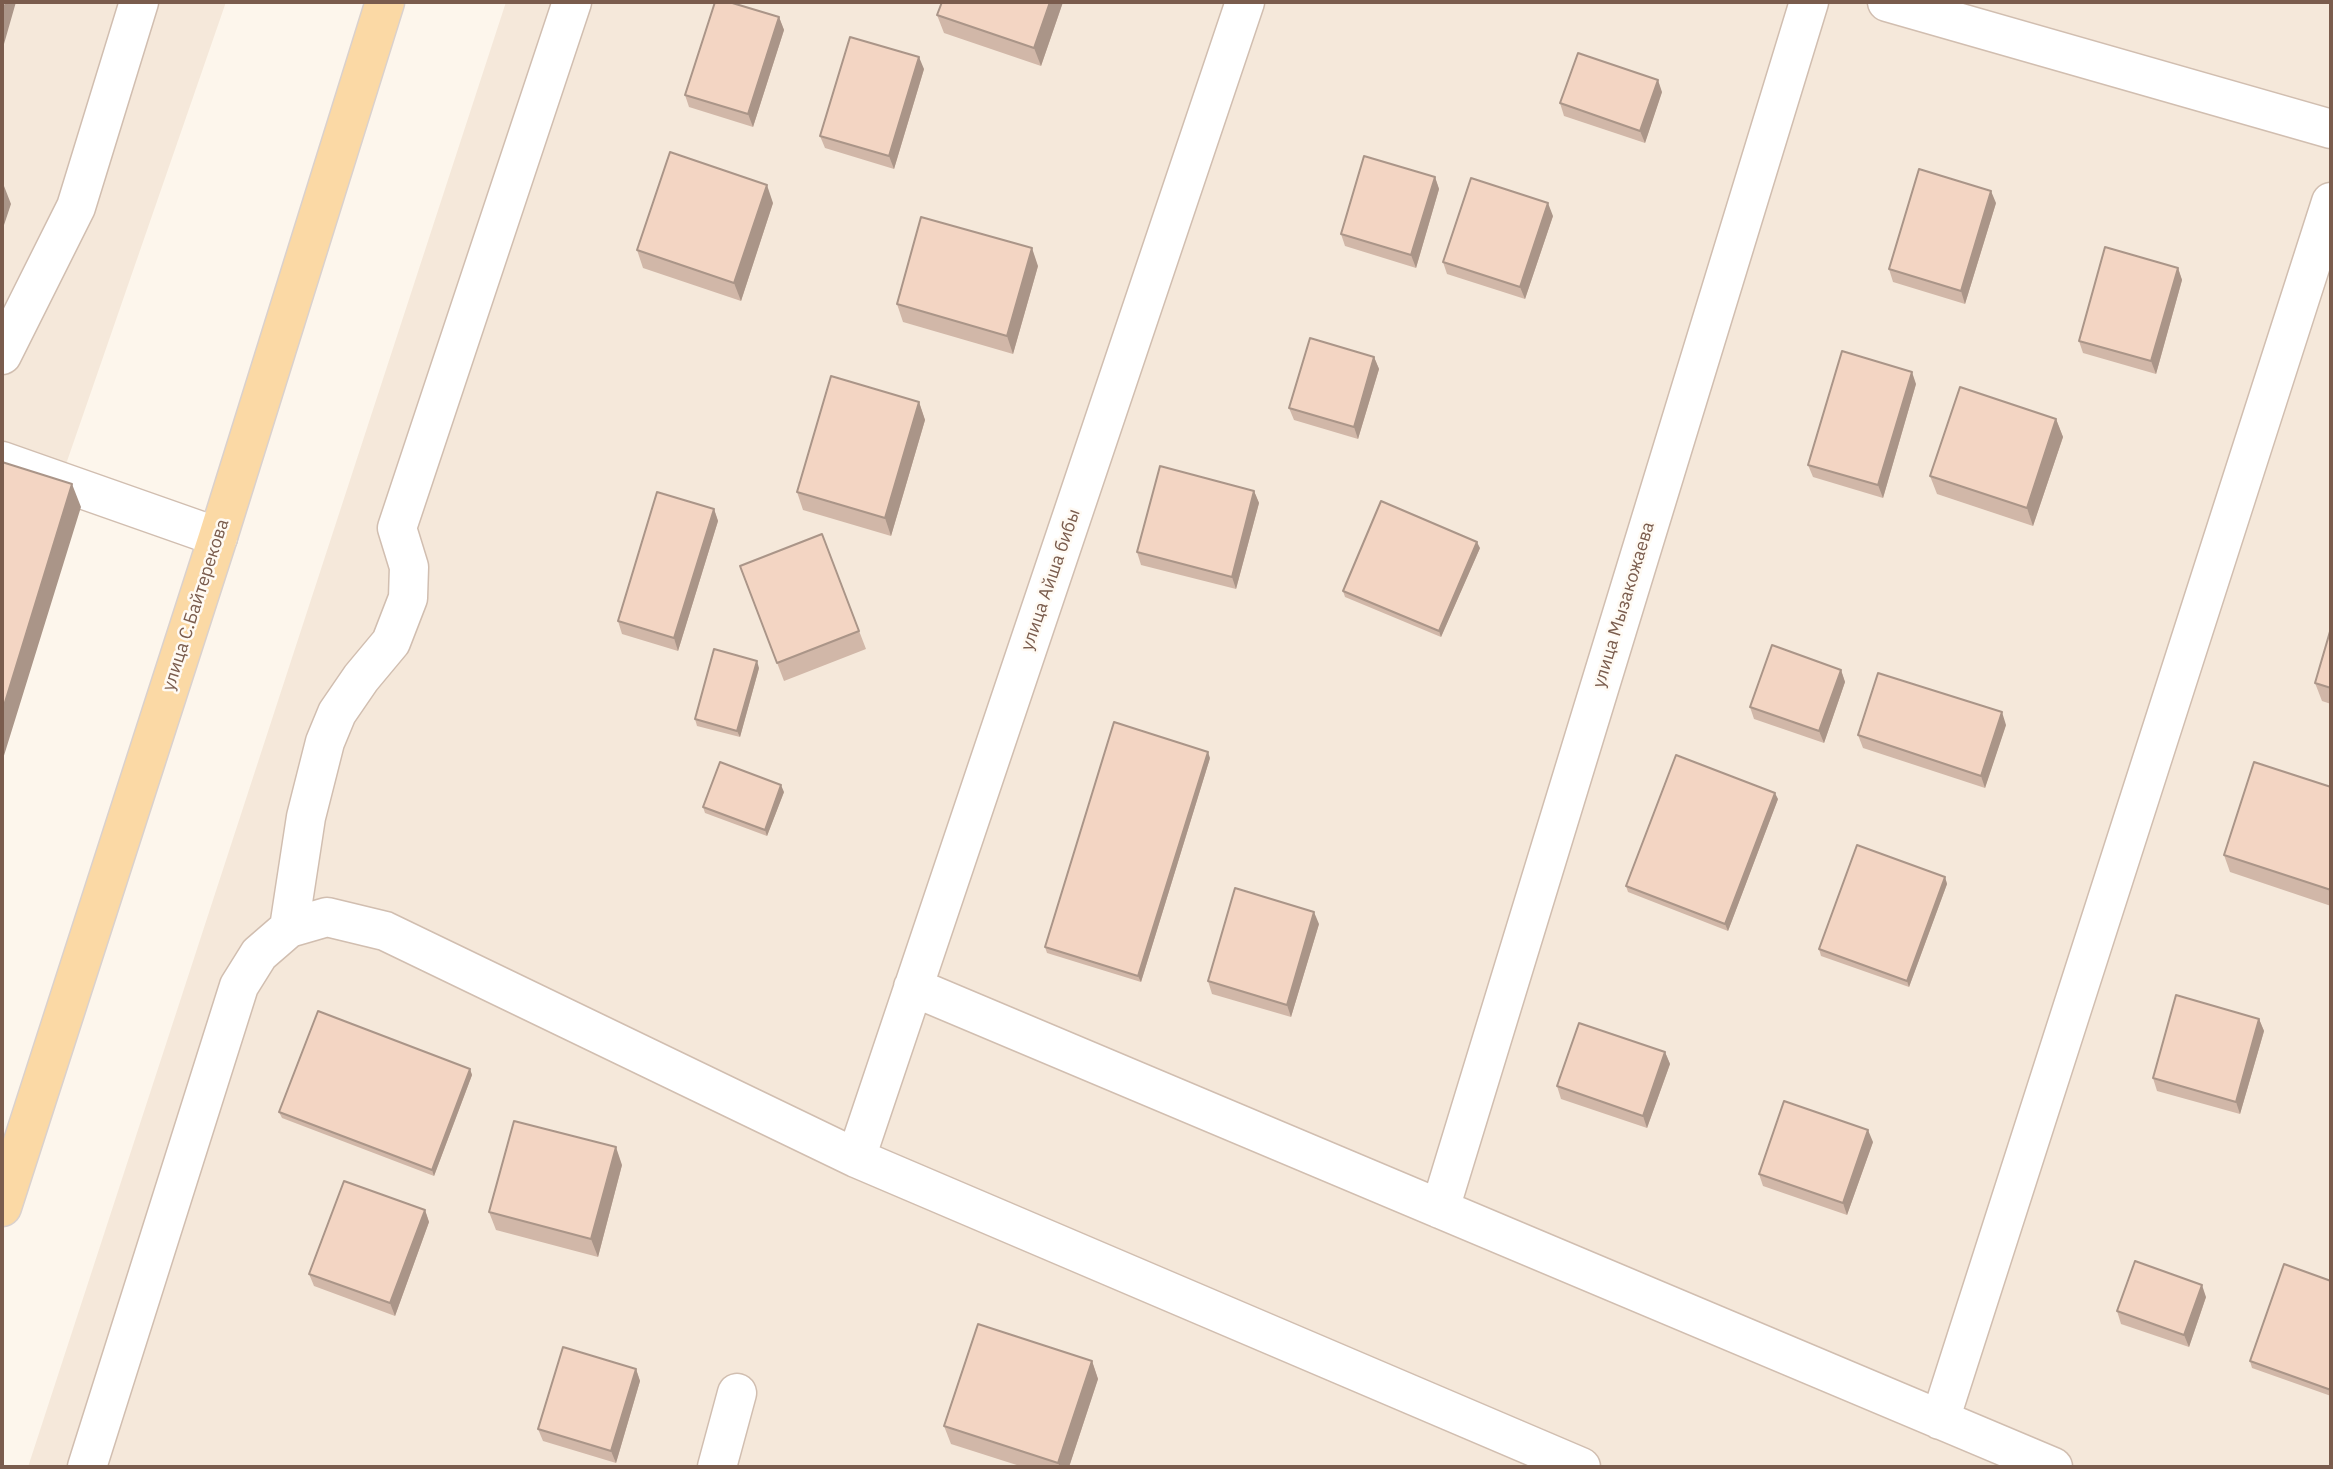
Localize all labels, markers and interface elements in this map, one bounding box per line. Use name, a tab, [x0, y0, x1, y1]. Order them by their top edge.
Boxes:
street label: улица Айша бибы	[1017, 506, 1085, 654]
street label: улица С.Байтерекова	[158, 516, 234, 694]
street label: улица Мызакожаева	[1588, 519, 1660, 691]

